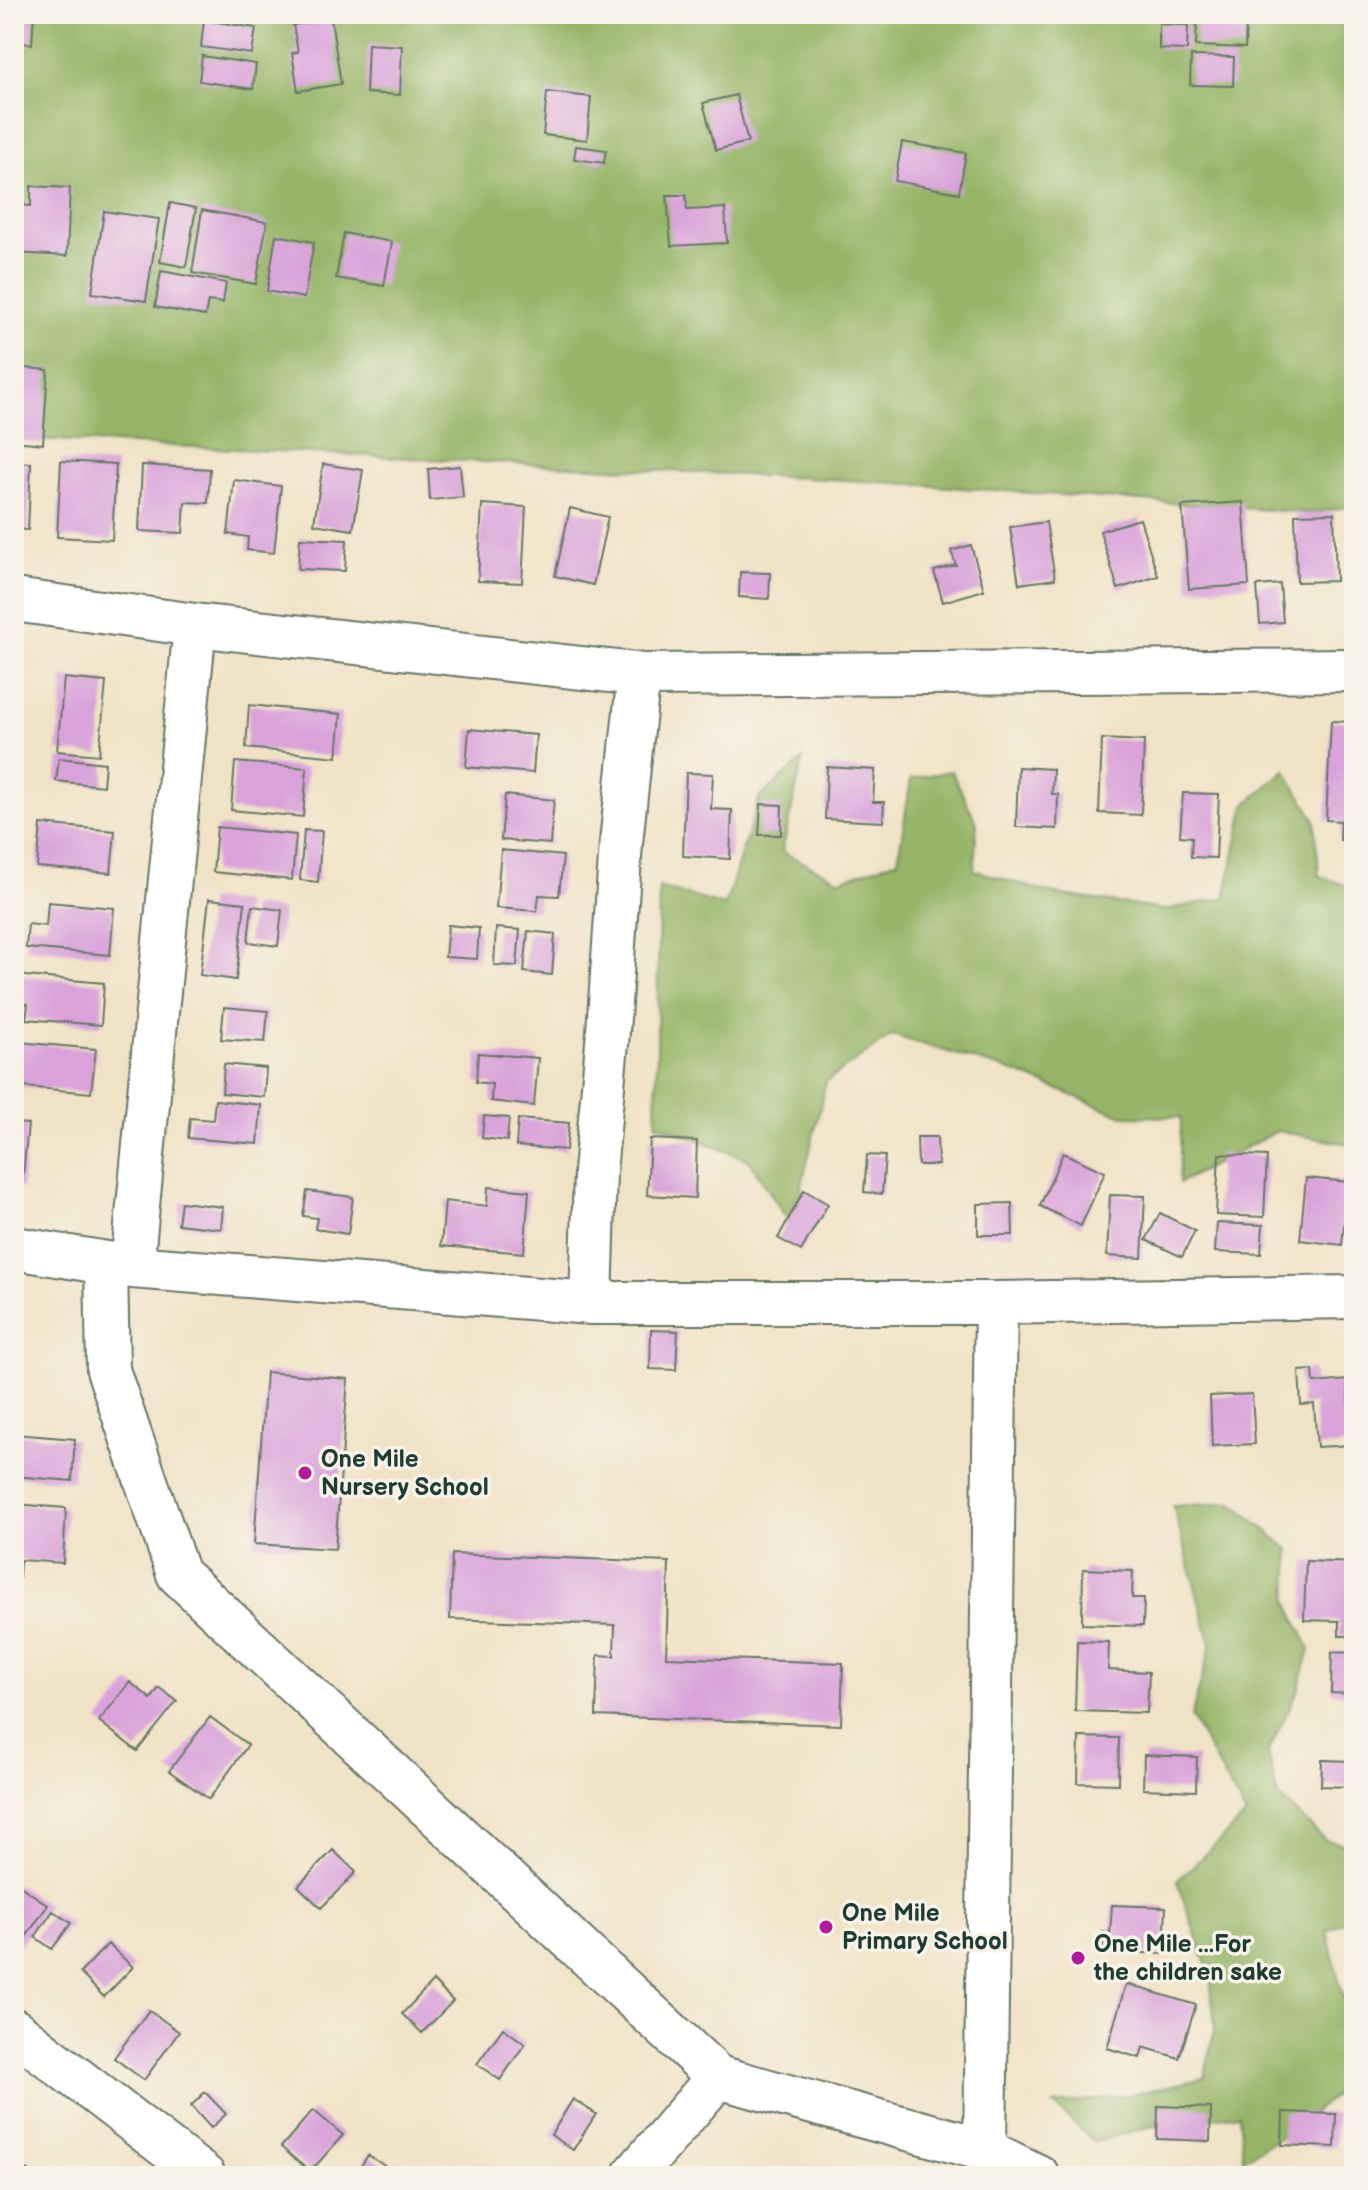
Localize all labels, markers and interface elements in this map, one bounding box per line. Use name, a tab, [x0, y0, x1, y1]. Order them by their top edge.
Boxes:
place label: One Mile Nursery School	[321, 1445, 489, 1502]
marker: One Mile Nursery School	[296, 1464, 314, 1482]
place label: One Mile Primary School	[842, 1899, 1008, 1956]
marker: One Mile Primary School	[817, 1918, 835, 1936]
place label: One Mile ...For the children sake	[1093, 1930, 1282, 1987]
marker: One Mile ...For the children sake	[1069, 1949, 1087, 1967]

